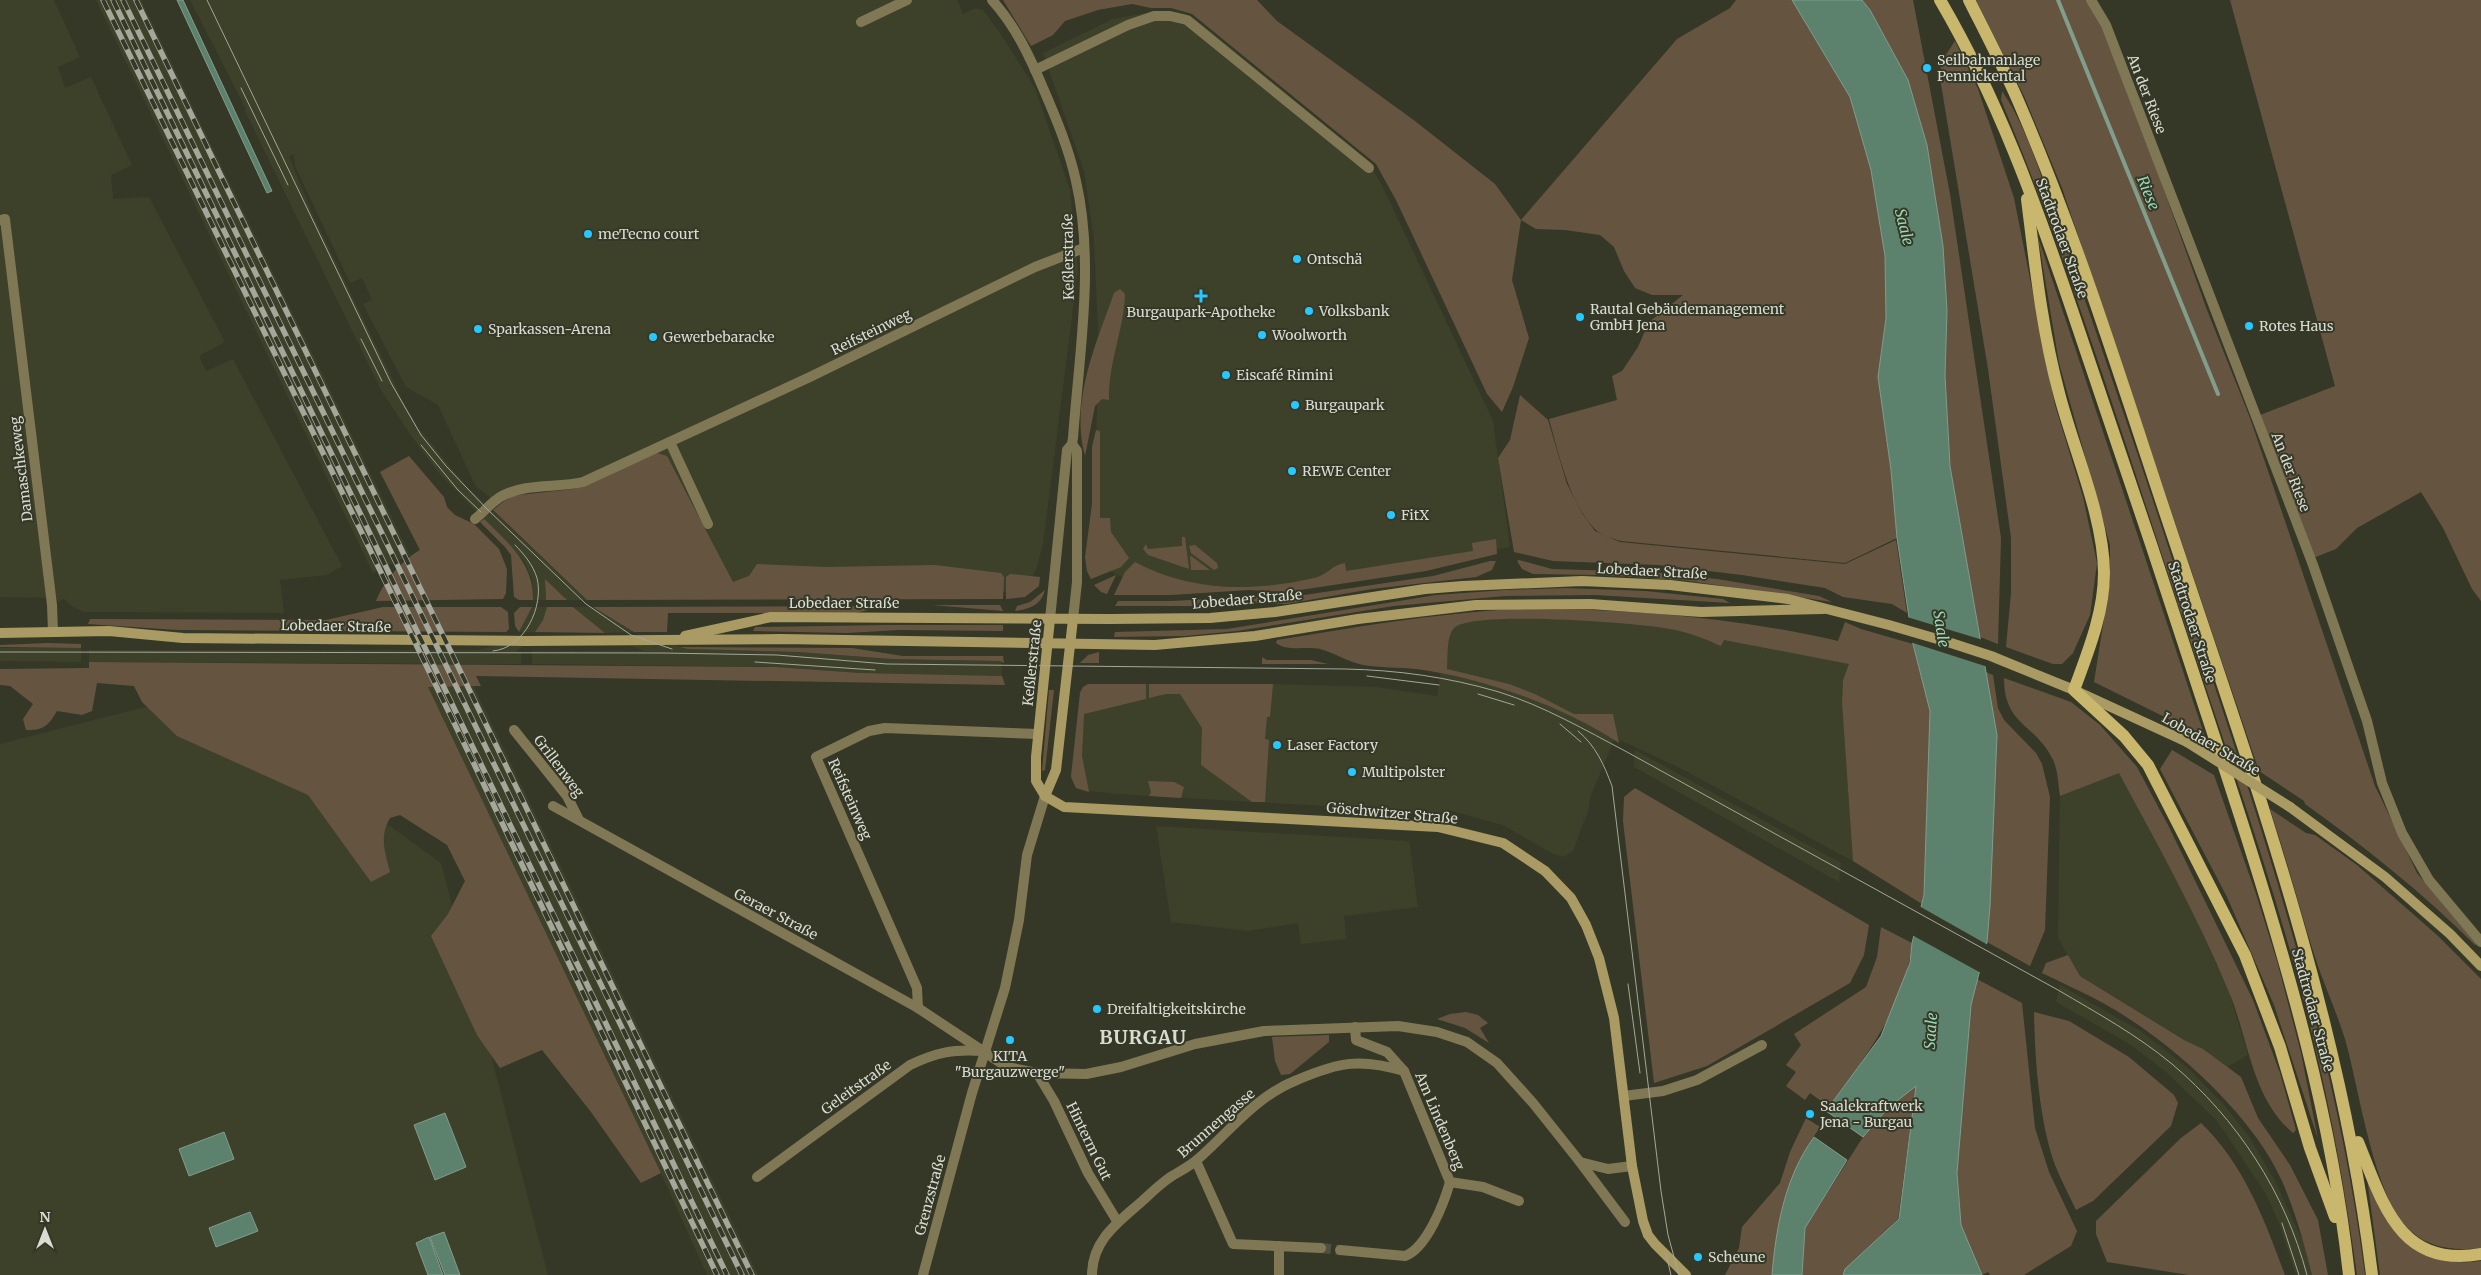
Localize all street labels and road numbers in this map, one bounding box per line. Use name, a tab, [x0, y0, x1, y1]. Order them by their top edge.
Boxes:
street label: An der Riese	[2123, 51, 2170, 136]
street label: Stadtrodaer Straße	[2032, 175, 2092, 301]
street label: Keßlerstraße	[1058, 214, 1078, 300]
street label: Reifsteinweg	[828, 305, 915, 359]
street label: Damaschkeweg	[6, 415, 36, 523]
street label: An der Riese	[2267, 429, 2314, 514]
street label: Lobedaer Straße	[1596, 559, 1708, 583]
street label: Stadtrodaer Straße	[2164, 559, 2220, 685]
street label: Lobedaer Straße	[1191, 585, 1303, 613]
street label: Lobedaer Straße	[789, 594, 899, 612]
street label: Lobedaer Straße	[281, 616, 391, 636]
street label: Keßlerstraße	[1019, 619, 1045, 707]
street label: Lobedaer Straße	[2159, 709, 2263, 779]
street label: Grillenweg	[530, 731, 589, 801]
street label: Reifsteinweg	[824, 756, 876, 843]
street label: Göschwitzer Straße	[1326, 798, 1458, 828]
street label: Geraer Straße	[731, 884, 821, 944]
street label: Stadtrodaer Straße	[2288, 946, 2338, 1074]
street label: Geleitstraße	[818, 1056, 894, 1118]
street label: Am Lindenberg	[1411, 1068, 1469, 1173]
street label: Brunnengasse	[1174, 1085, 1258, 1161]
street label: Hinterm Gut	[1062, 1099, 1116, 1184]
street label: Grenzstraße	[911, 1153, 949, 1237]

